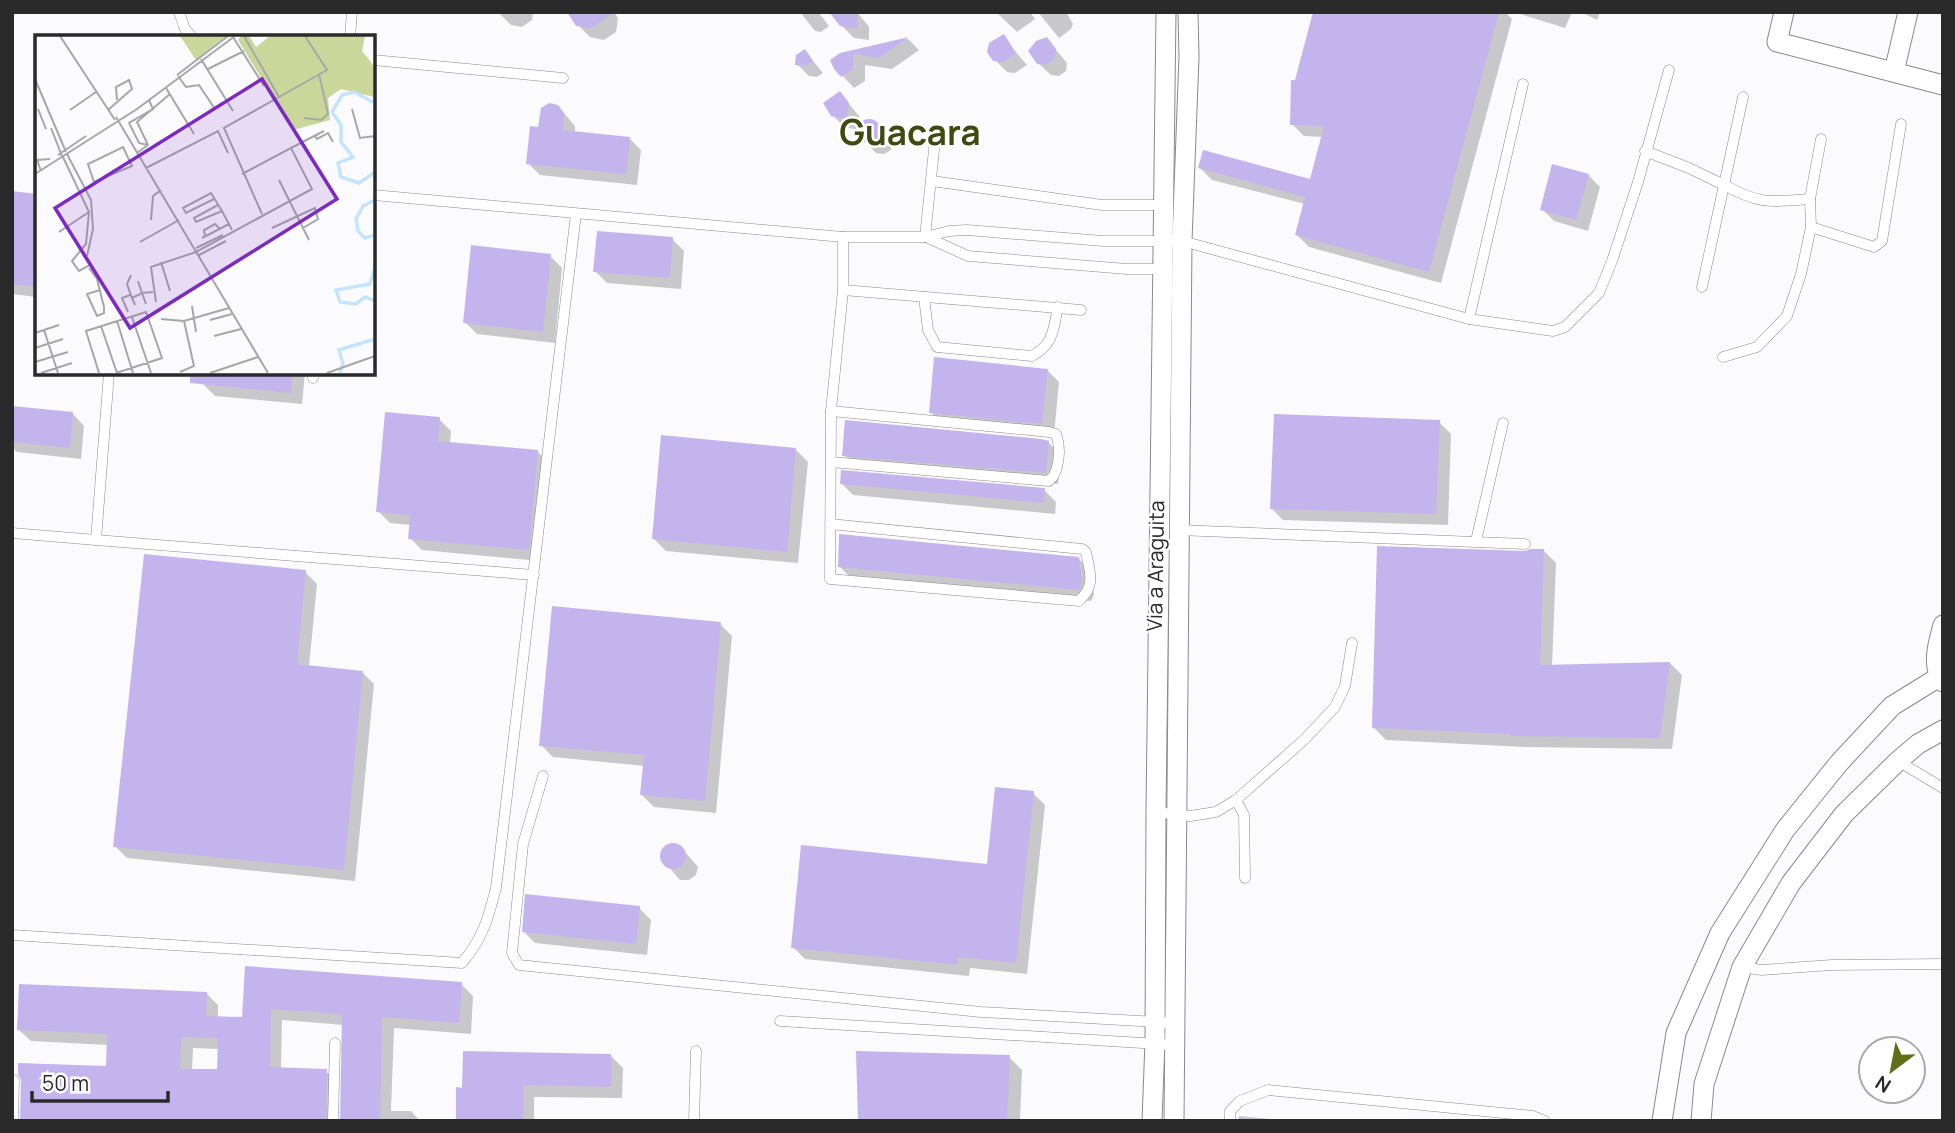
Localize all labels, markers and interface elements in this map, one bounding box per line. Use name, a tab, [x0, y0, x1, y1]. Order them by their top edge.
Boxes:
inset map	[35, 35, 374, 374]
district label: Guacara	[839, 108, 981, 156]
street label: Via a Araguita	[1140, 500, 1170, 632]
north arrow	[1857, 1035, 1927, 1105]
scale bar	[32, 1060, 168, 1104]
text: 50 m	[42, 1069, 89, 1097]
text: N	[1870, 1070, 1896, 1099]

